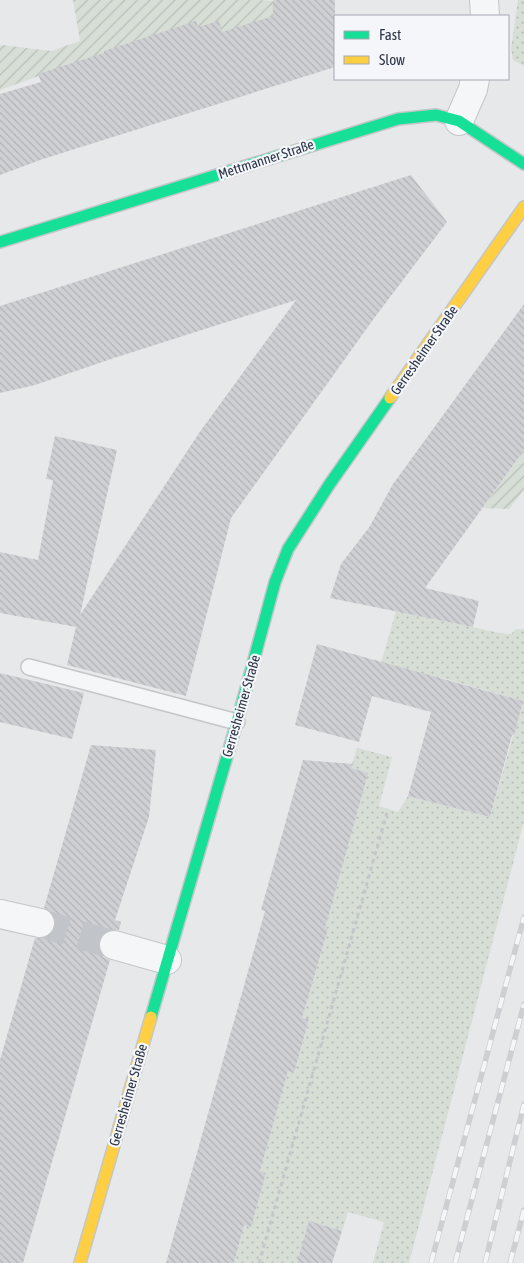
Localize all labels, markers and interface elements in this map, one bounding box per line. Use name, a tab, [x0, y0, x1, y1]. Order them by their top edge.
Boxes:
legend	[334, 15, 509, 80]
text: Fast	[379, 26, 401, 43]
text: Slow	[379, 51, 405, 68]
street label: Mettmanner Straße	[216, 136, 316, 182]
street label: Gerresheimer Straße	[387, 302, 461, 398]
street label: Gerresheimer Straße	[219, 653, 263, 759]
street label: Gerresheimer Straße	[106, 1042, 150, 1148]

